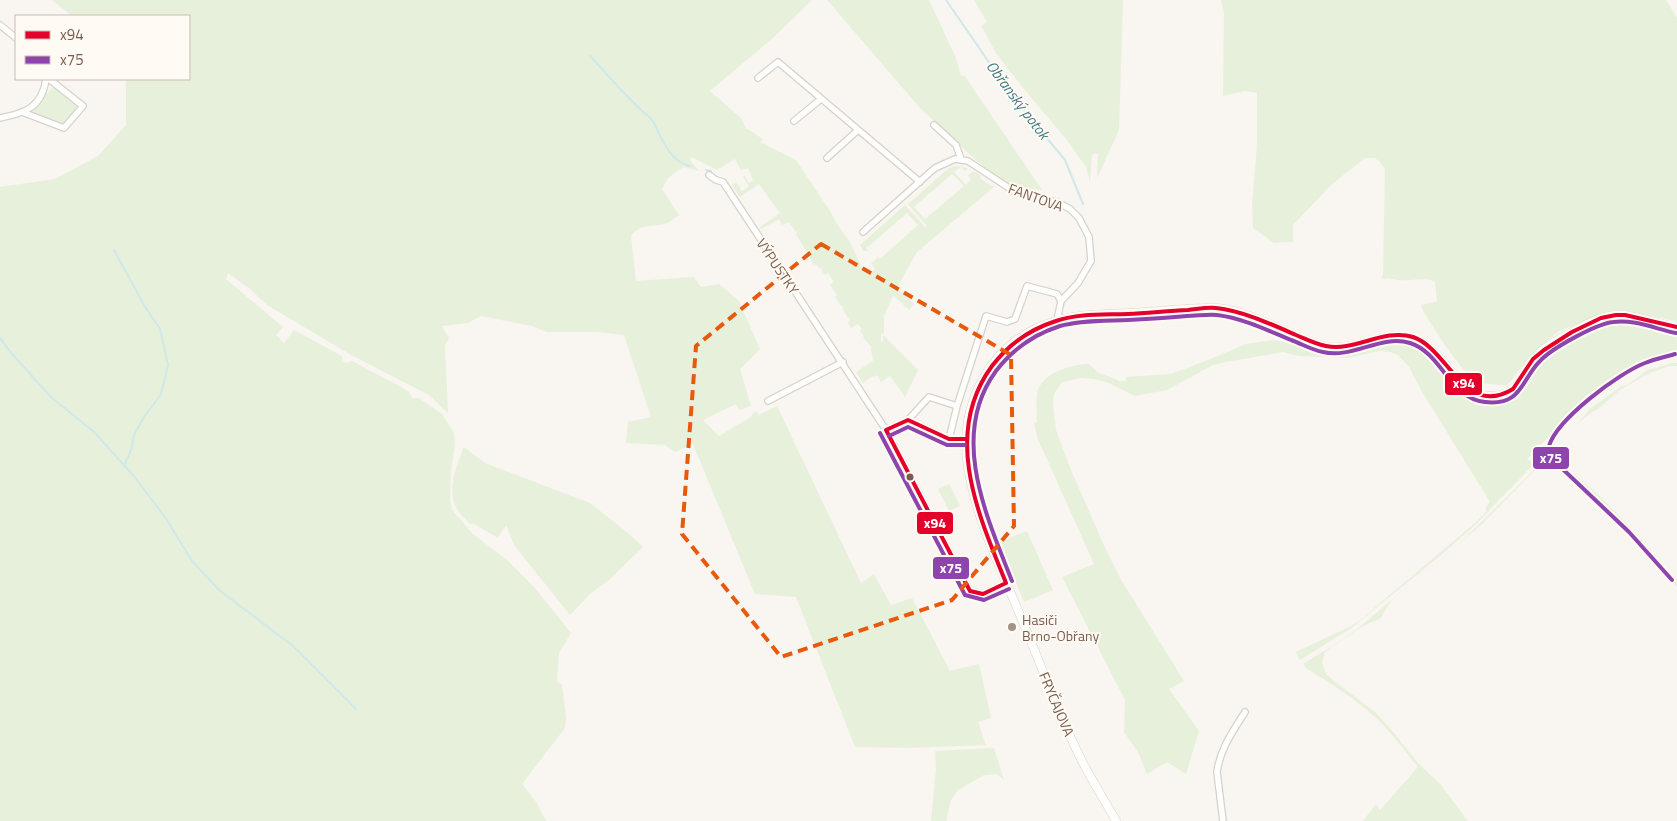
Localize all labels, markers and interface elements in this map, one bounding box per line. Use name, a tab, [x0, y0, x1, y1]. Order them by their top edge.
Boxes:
legend	[15, 15, 190, 80]
text: x94	[60, 23, 84, 46]
text: x75	[60, 48, 84, 71]
water label: Obřanský potok	[981, 56, 1057, 146]
street label: FANTOVA	[1006, 177, 1067, 217]
street label: VÝPUSTKY	[752, 234, 805, 299]
line badge: x94	[1444, 372, 1483, 396]
text: x94	[1453, 372, 1475, 393]
line badge: x75	[1532, 446, 1570, 470]
text: x75	[1540, 447, 1562, 468]
unlabelled marker	[905, 472, 915, 482]
line badge: x94	[916, 511, 954, 535]
text: x94	[924, 512, 946, 533]
line badge: x75	[932, 556, 970, 580]
text: x75	[940, 557, 962, 578]
place label: Hasiči Brno-Obřany	[1022, 609, 1099, 646]
marker: Hasiči Brno-Obřany	[1006, 621, 1018, 633]
street label: FRYČAJOVA	[1034, 669, 1080, 740]

